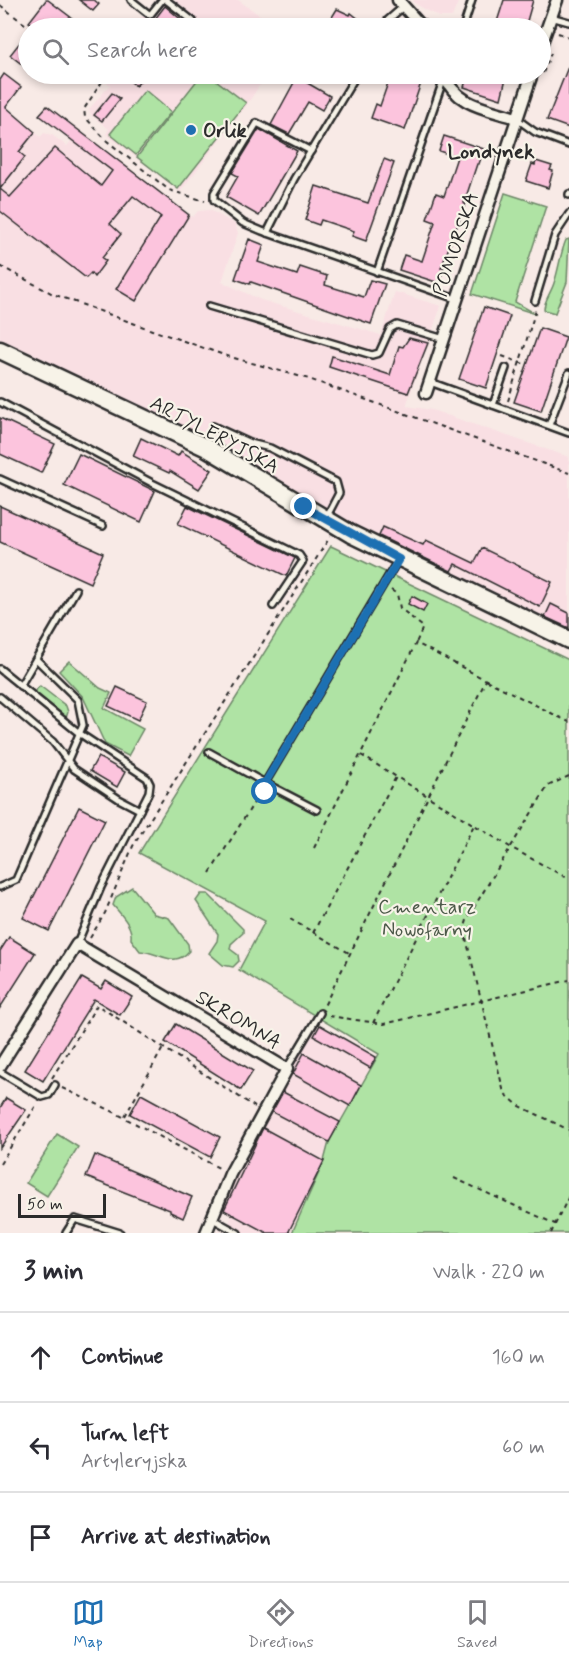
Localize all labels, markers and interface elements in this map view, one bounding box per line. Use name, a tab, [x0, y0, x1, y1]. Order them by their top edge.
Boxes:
search box	[18, 18, 551, 84]
icon: search	[39, 35, 72, 68]
text: Search here	[87, 37, 198, 65]
place label: Orlik	[203, 118, 247, 145]
marker: Orlik	[184, 123, 198, 137]
district label: Londynek	[447, 138, 535, 166]
street label: POMORSKA	[427, 189, 486, 300]
street label: ARTYLERYJSKA	[145, 390, 284, 481]
route end	[290, 493, 316, 519]
route start	[251, 778, 277, 804]
park label: Cmentarz Nowofarny	[378, 894, 476, 944]
street label: SKROMNA	[190, 984, 286, 1056]
scale bar	[18, 1191, 106, 1218]
text: 50 m	[27, 1194, 63, 1215]
text: 3 min	[24, 1255, 84, 1289]
text: Walk · 220 m	[433, 1259, 545, 1286]
icon: ahead	[24, 1341, 57, 1374]
text: Continue	[81, 1343, 163, 1371]
text: 160 m	[492, 1344, 545, 1371]
text: Turn left	[81, 1420, 169, 1448]
icon: left	[24, 1431, 57, 1464]
text: 60 m	[502, 1434, 545, 1461]
text: Artyleryjska	[81, 1448, 187, 1475]
icon: arrive	[24, 1521, 57, 1554]
text: Arrive at destination	[81, 1523, 271, 1551]
tab: Map	[72, 1596, 105, 1653]
tab: Directions	[248, 1596, 314, 1653]
tab: Saved	[457, 1596, 497, 1653]

